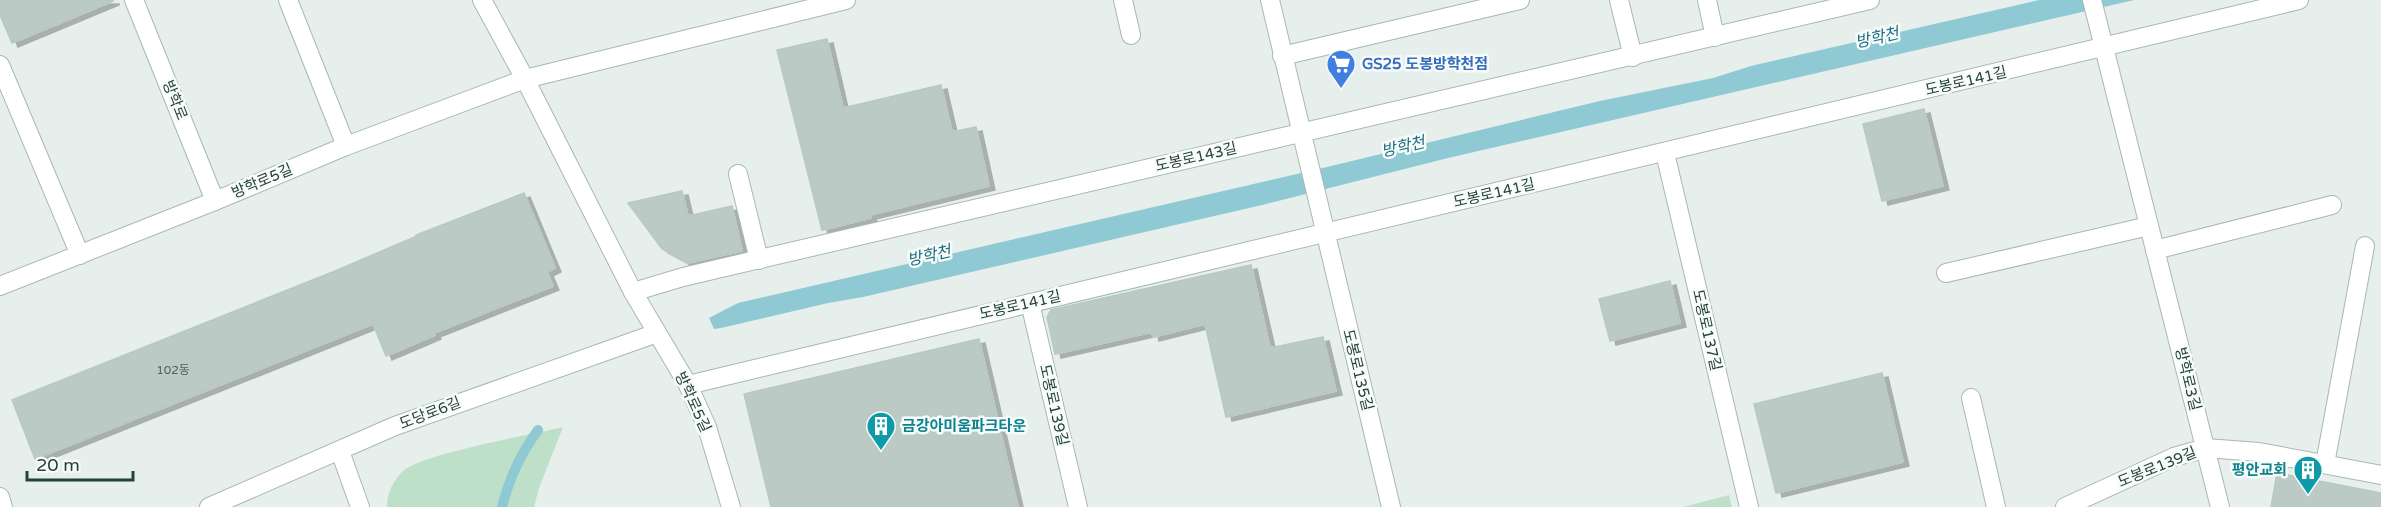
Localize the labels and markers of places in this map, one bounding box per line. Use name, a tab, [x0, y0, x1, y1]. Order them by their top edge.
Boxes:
supermarket icon: GS25 도봉방학천점	[1325, 48, 1357, 90]
place label: GS25 도봉방학천점	[1362, 55, 1488, 73]
building icon: 금강아미움파크타운	[865, 410, 897, 452]
place label: 금강아미움파크타운	[902, 417, 1026, 435]
building icon: 평안교회	[2292, 454, 2324, 496]
place label: 평안교회	[2232, 461, 2287, 479]

